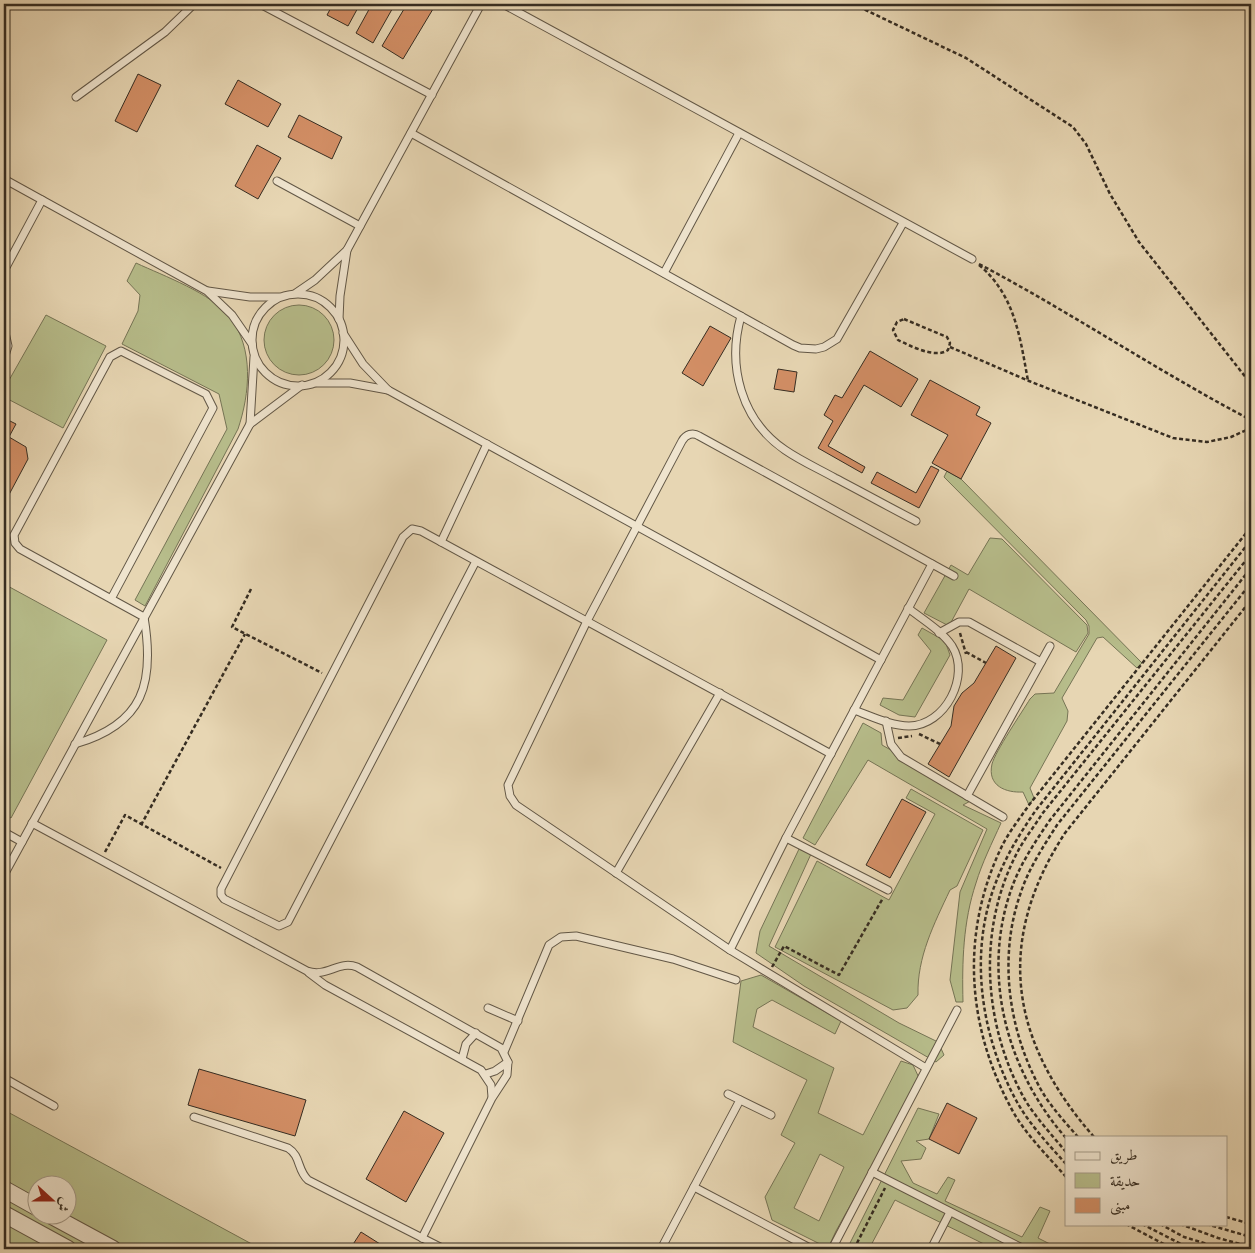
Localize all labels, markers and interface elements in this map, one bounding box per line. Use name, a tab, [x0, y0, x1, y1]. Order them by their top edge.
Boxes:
legend	[1065, 1136, 1228, 1226]
text: طريق	[1110, 1146, 1137, 1165]
text: حديقة	[1110, 1172, 1140, 1191]
north arrow	[28, 1176, 78, 1226]
text: ش	[52, 1195, 74, 1214]
text: مبنى	[1110, 1196, 1130, 1216]

